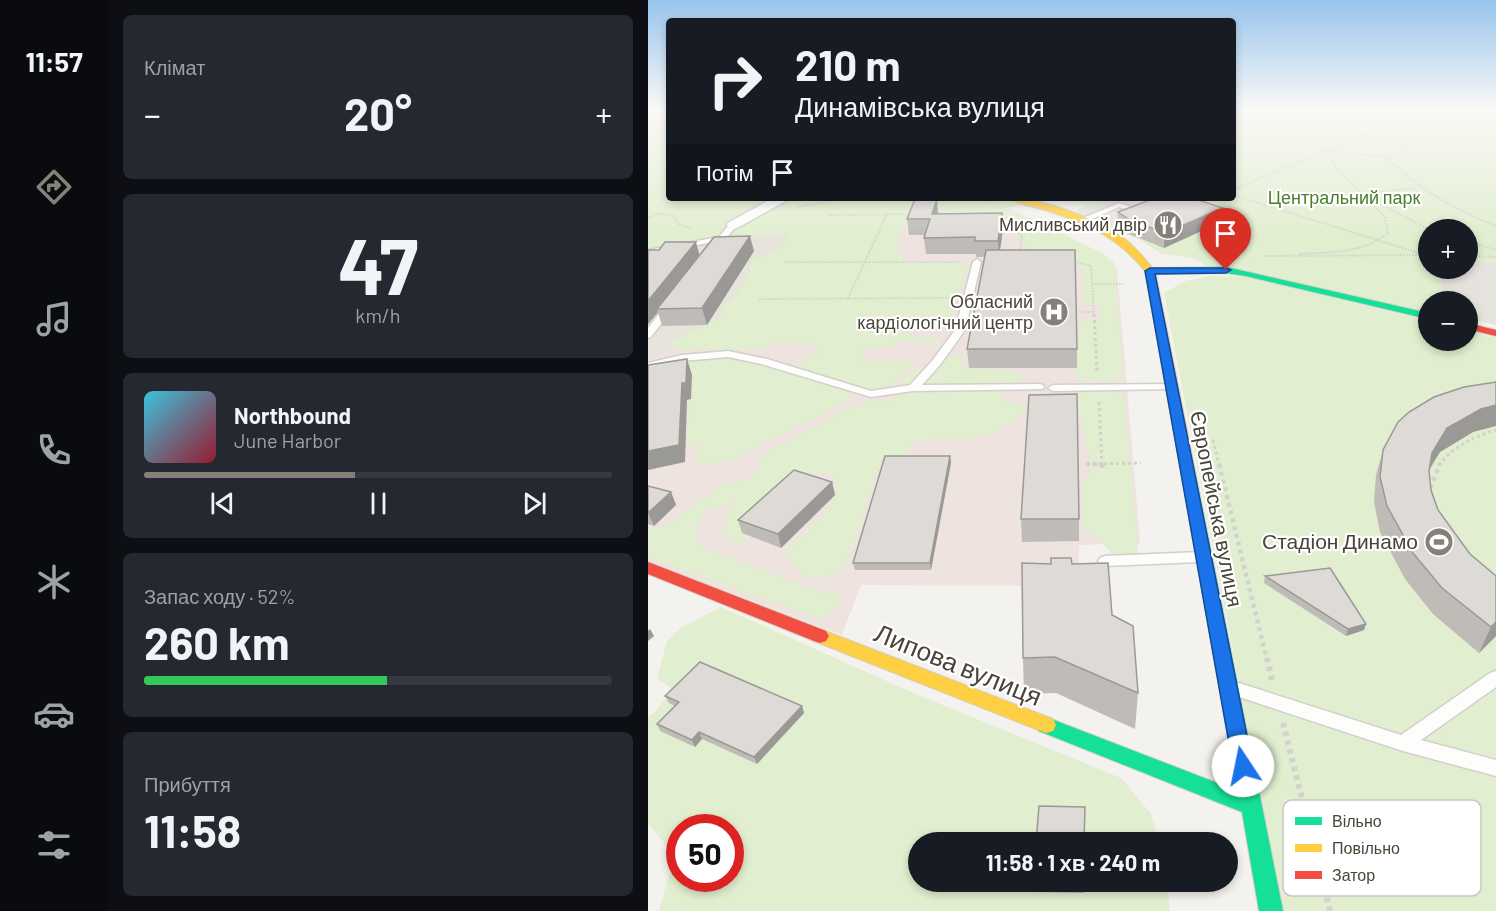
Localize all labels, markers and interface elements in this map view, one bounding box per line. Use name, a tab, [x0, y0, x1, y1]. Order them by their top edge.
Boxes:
text: 210 m	[795, 39, 901, 89]
icon: right	[696, 42, 774, 120]
text: 11:57	[25, 45, 83, 77]
text: Клімат	[144, 55, 205, 79]
text: 20°	[344, 86, 412, 140]
text: Динамівська вулиця	[795, 90, 1045, 122]
text: −	[144, 94, 161, 134]
text: +	[596, 94, 612, 134]
icon: arrive	[766, 156, 799, 189]
text: Потім	[696, 159, 754, 185]
icon: directions	[33, 166, 75, 208]
park label: Центральний парк	[1268, 186, 1420, 208]
pin	[1200, 208, 1251, 270]
restaurant icon: Мисливський двір	[1152, 209, 1184, 241]
place label: Мисливський двір	[999, 213, 1147, 235]
text: 47	[338, 217, 418, 311]
icon: arrive	[1209, 217, 1242, 250]
map controls	[1418, 219, 1478, 351]
button: +	[1418, 219, 1478, 279]
place label: Обласний кардiологiчний центр	[857, 290, 1033, 333]
button: −	[1418, 291, 1478, 351]
hospital icon: Обласний кардiологiчний центр	[1038, 296, 1070, 328]
icon: music	[33, 298, 75, 340]
text: km/h	[355, 303, 401, 327]
text: Northbound	[234, 402, 351, 428]
street label: Європейська вулиця	[1186, 408, 1249, 609]
text: June Harbor	[234, 428, 341, 452]
icon: phone	[33, 429, 75, 471]
icon: previous	[206, 487, 239, 520]
icon: pause	[362, 487, 395, 520]
icon: next	[518, 487, 551, 520]
sports icon: Стадіон Динамо	[1423, 526, 1455, 558]
place label: Стадіон Динамо	[1262, 528, 1418, 553]
icon: climate	[33, 561, 75, 603]
text: Запас ходу · 52%	[144, 584, 295, 608]
text: 260 km	[144, 615, 290, 669]
street label: Липова вулиця	[870, 616, 1047, 711]
icon: car	[33, 693, 75, 735]
position arrow	[1211, 734, 1275, 798]
text: Прибуття	[144, 772, 231, 796]
legend	[1283, 800, 1481, 896]
text: 11:58	[144, 803, 241, 857]
text: Вільно	[1332, 811, 1382, 830]
speed limit sign: 50	[666, 814, 744, 892]
icon: filters	[33, 824, 75, 866]
text: Повільно	[1332, 838, 1400, 857]
text: 11:58 · 1 хв · 240 m	[986, 849, 1160, 875]
text: Затор	[1332, 865, 1375, 884]

